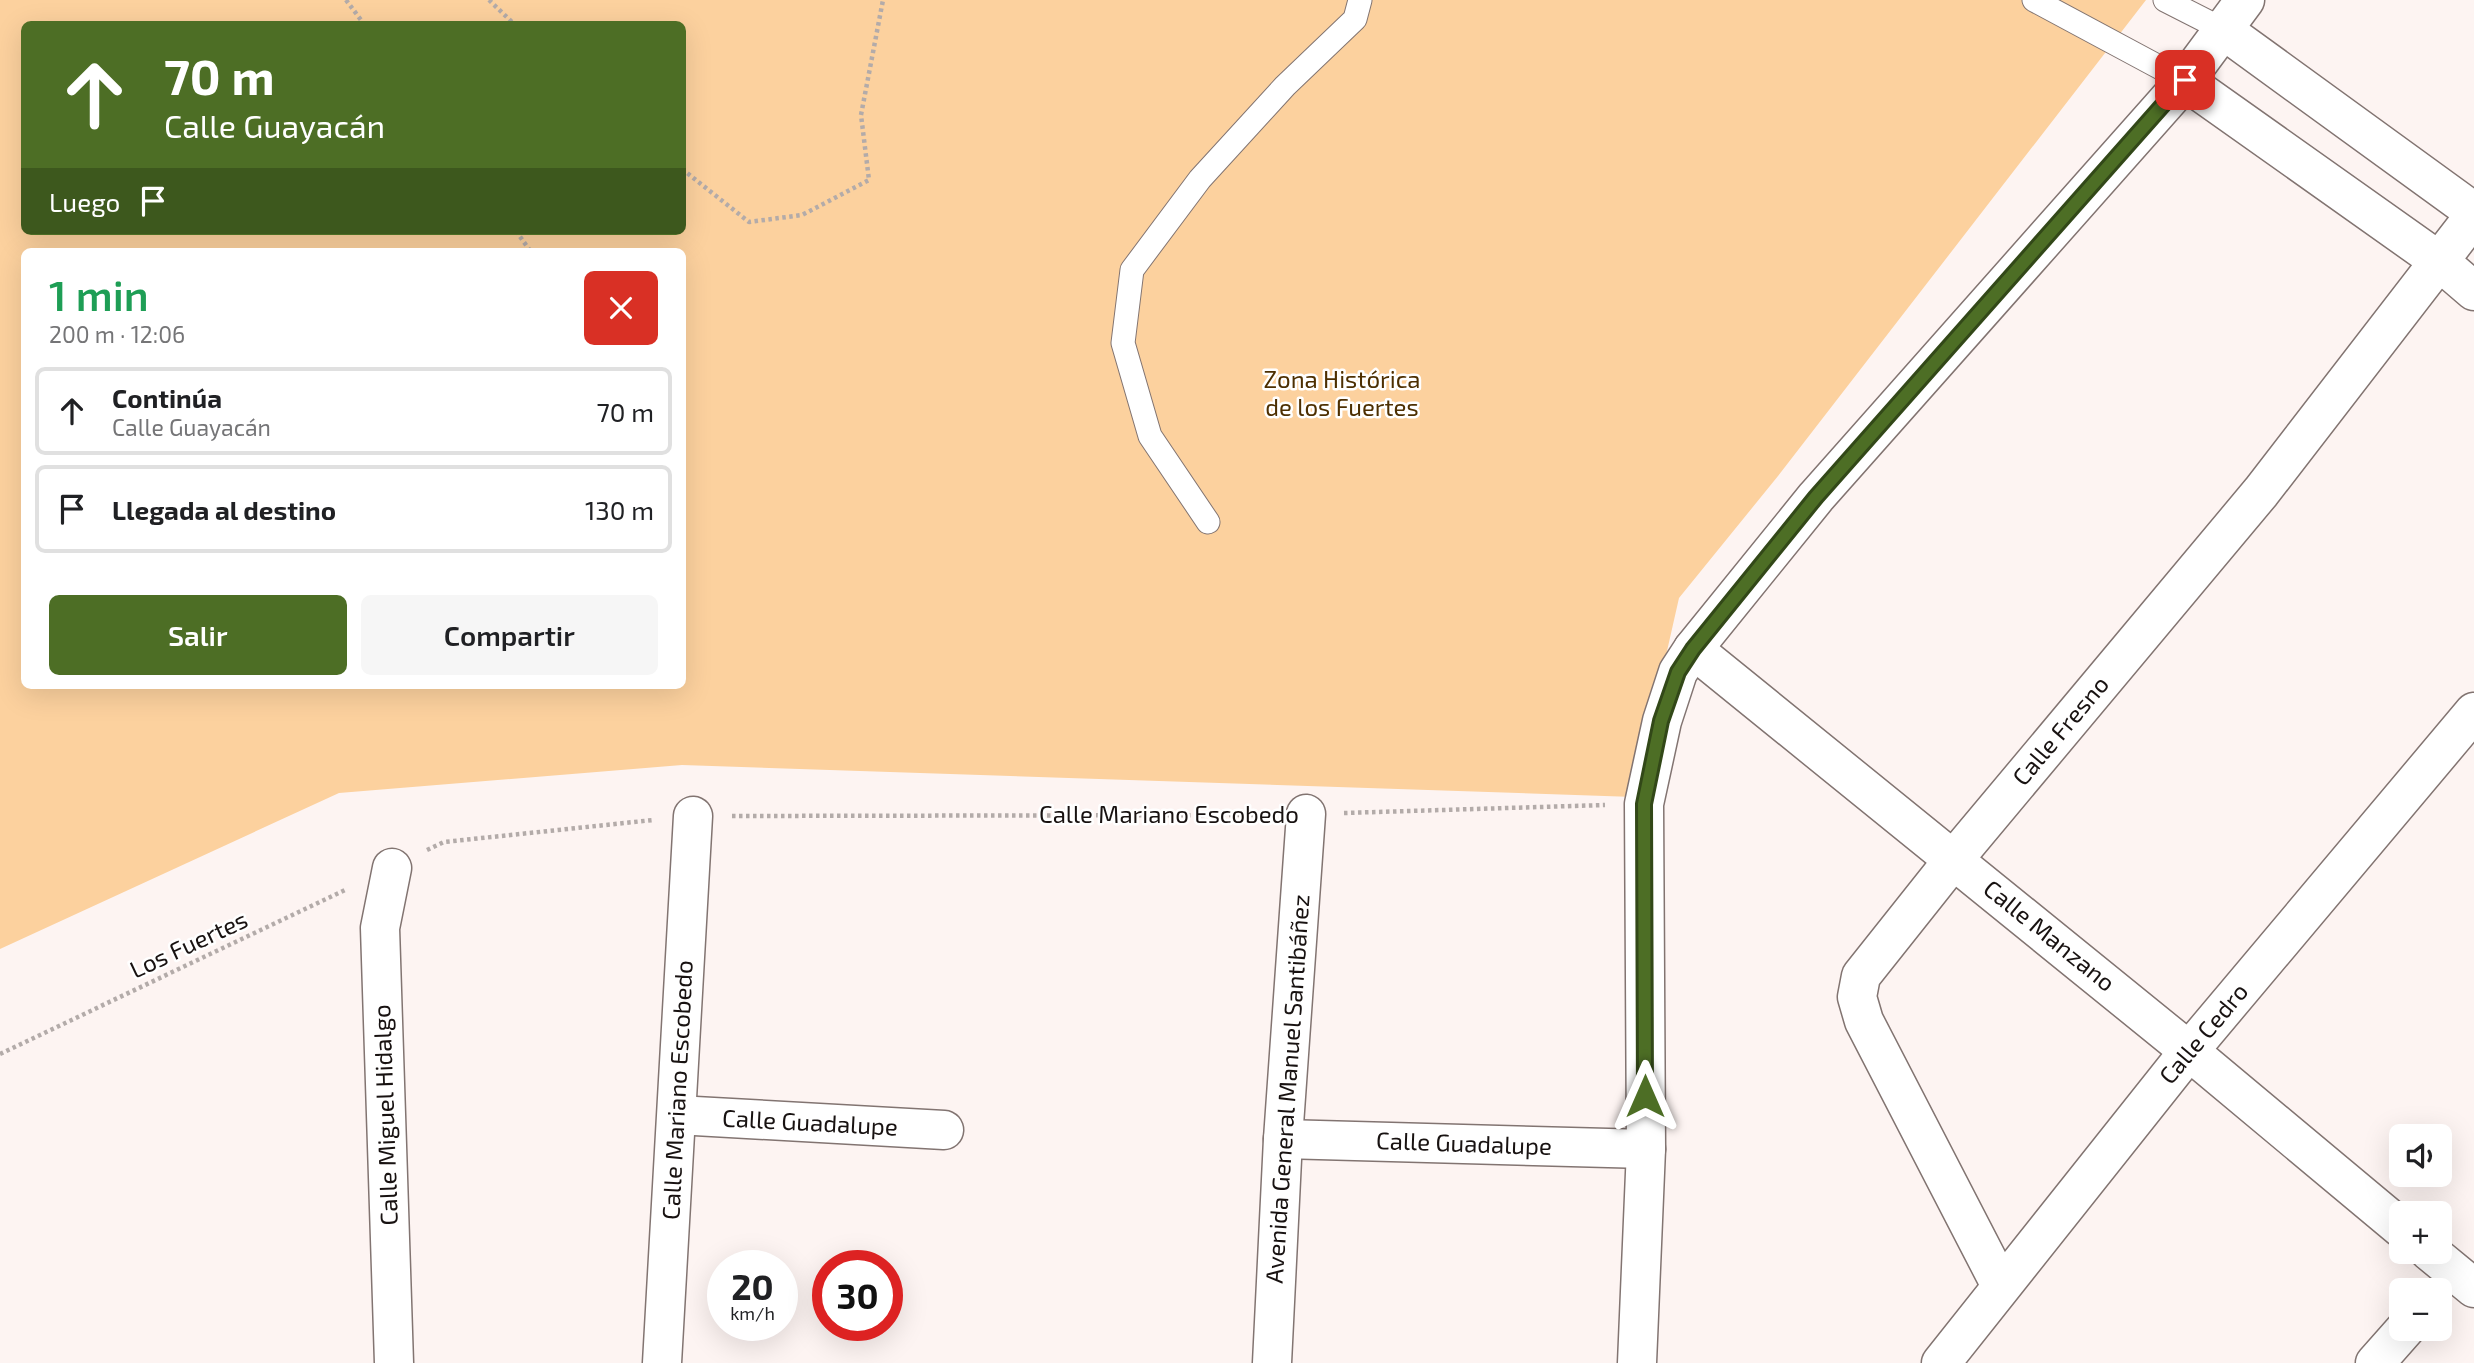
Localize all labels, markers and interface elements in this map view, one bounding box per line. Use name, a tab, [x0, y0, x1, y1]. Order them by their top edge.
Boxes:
text: 70 m	[164, 46, 275, 105]
icon: ahead	[49, 49, 140, 140]
pin	[2155, 50, 2215, 110]
icon: arrive	[2166, 61, 2204, 99]
text: Calle Guayacán	[164, 106, 385, 144]
icon: arrive	[134, 182, 172, 220]
text: Luego	[49, 186, 120, 217]
text: 1 min	[49, 269, 149, 319]
button: close	[584, 271, 658, 345]
text: 200 m · 12:06	[49, 320, 185, 348]
park label: Zona Histórica de los Fuertes	[1263, 364, 1421, 421]
text: Continúa	[112, 382, 222, 413]
icon: ahead	[53, 392, 91, 430]
text: 70 m	[596, 396, 654, 427]
text: Calle Guayacán	[112, 413, 271, 441]
icon: arrive	[53, 490, 91, 528]
text: Llegada al destino	[112, 494, 336, 525]
text: 130 m	[585, 494, 654, 525]
button: Salir	[49, 595, 347, 675]
button: Compartir	[361, 595, 658, 675]
street label: Calle Fresno	[2006, 669, 2114, 791]
street label: Calle Mariano Escobedo	[1039, 799, 1299, 828]
street label: Calle Manzano	[1978, 873, 2121, 997]
street label: Avenida General Manuel Santibáñez	[1258, 893, 1315, 1284]
street label: Los Fuertes	[125, 904, 252, 983]
street label: Calle Mariano Escobedo	[655, 959, 698, 1221]
street label: Calle Cedro	[2152, 977, 2253, 1089]
street label: Calle Miguel Hidalgo	[366, 1004, 403, 1226]
position arrow	[1608, 1059, 1682, 1133]
street label: Calle Guadalupe	[722, 1102, 899, 1141]
map controls	[2389, 1124, 2452, 1341]
button: sound	[2389, 1124, 2452, 1187]
street label: Calle Guadalupe	[1376, 1125, 1552, 1160]
button: +	[2389, 1201, 2452, 1264]
speed limit sign: 30	[812, 1250, 903, 1341]
text: 20	[731, 1265, 774, 1307]
button: −	[2389, 1278, 2452, 1341]
text: km/h	[730, 1302, 775, 1324]

